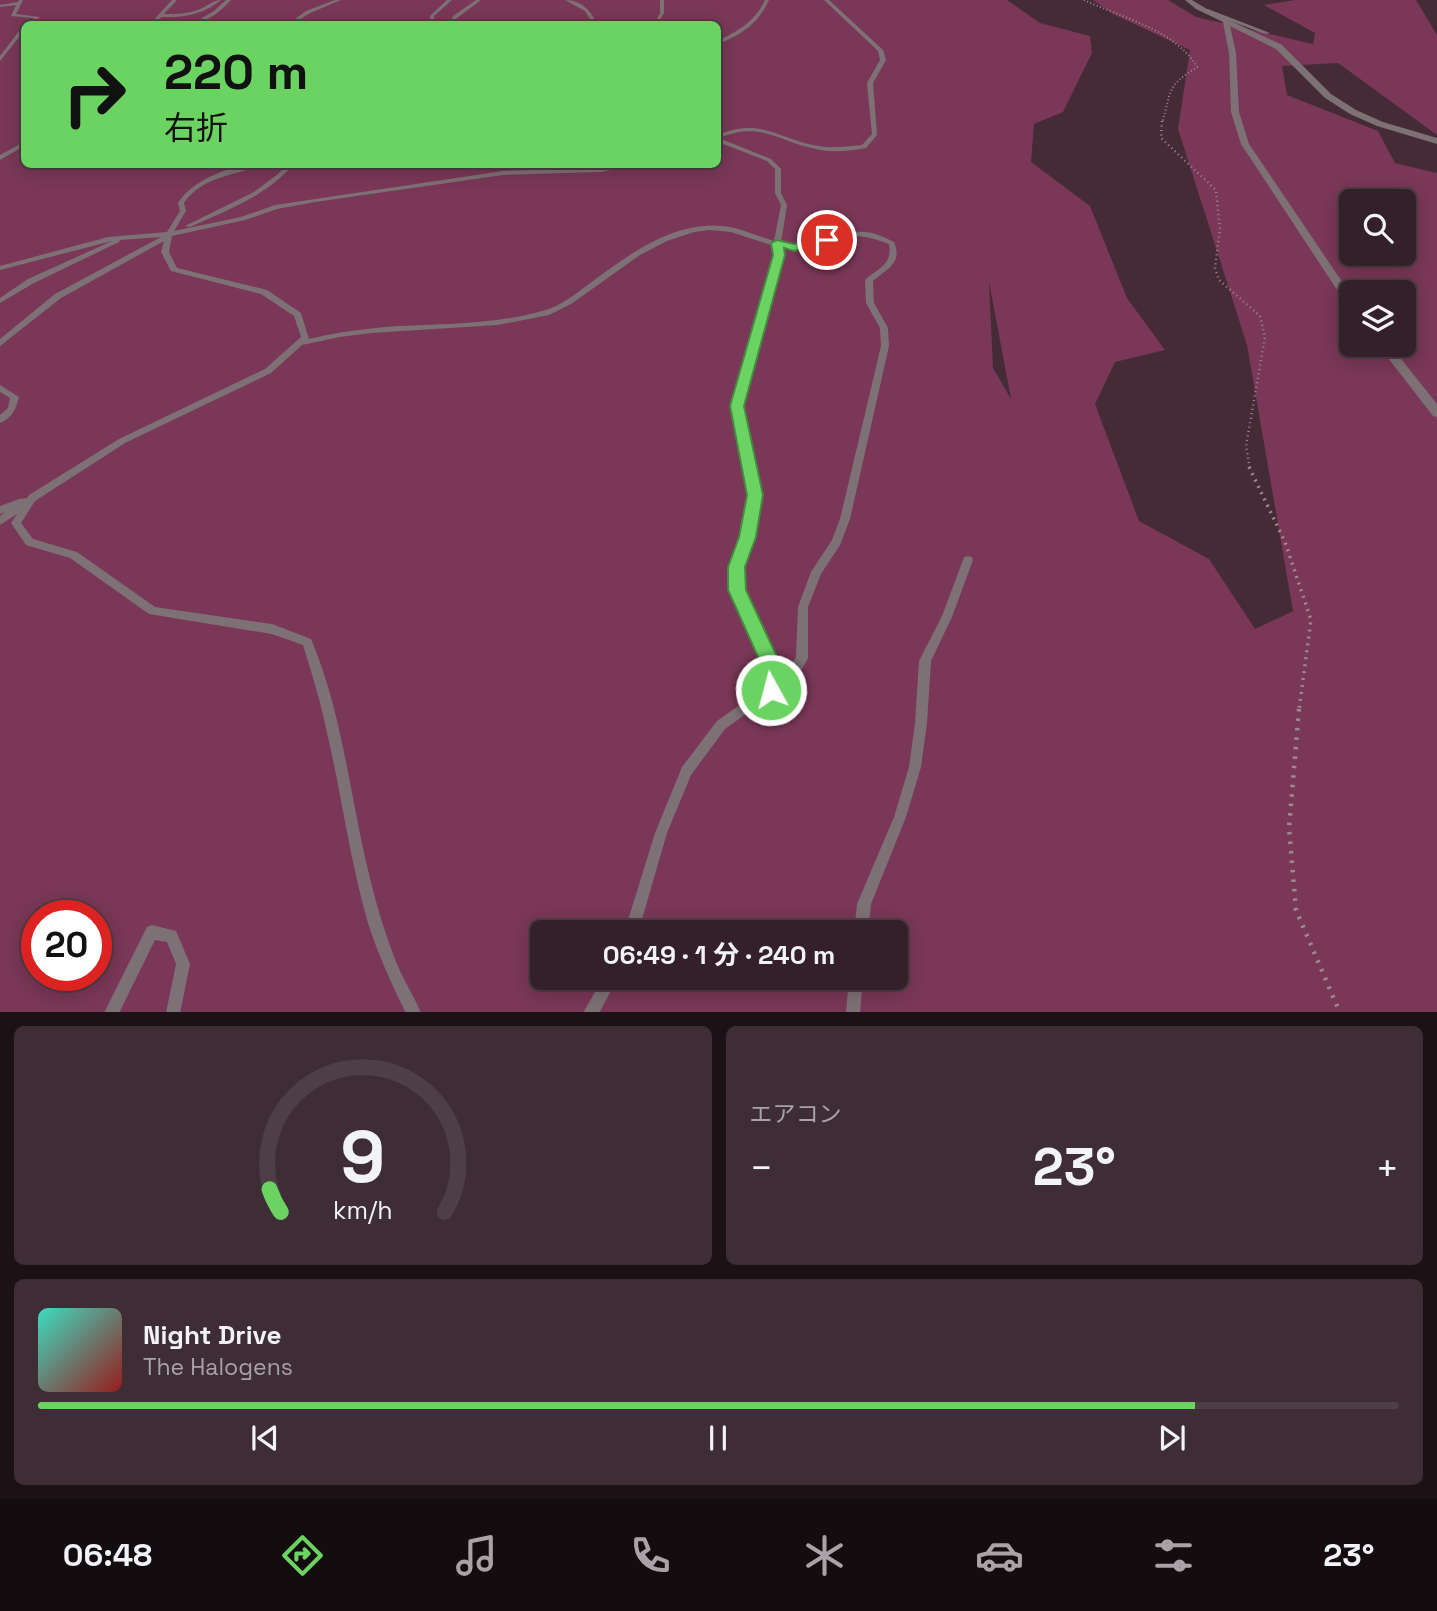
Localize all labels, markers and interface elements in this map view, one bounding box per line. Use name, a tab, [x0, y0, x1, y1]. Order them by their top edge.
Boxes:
text: 220 m	[164, 41, 308, 103]
icon: right	[49, 49, 140, 140]
text: 右折	[164, 108, 228, 148]
map controls	[1339, 189, 1416, 357]
button: search	[1339, 189, 1416, 266]
pin	[797, 210, 857, 270]
icon: arrive	[808, 221, 846, 259]
button: layers	[1339, 280, 1416, 357]
position arrow	[734, 653, 808, 727]
speed limit sign: 20	[21, 900, 112, 991]
text: 06:49 · 1 分 · 240 m	[603, 938, 835, 972]
text: エアコン	[750, 1099, 842, 1129]
text: 9	[340, 1110, 385, 1203]
text: 23°	[1033, 1134, 1116, 1200]
text: −	[750, 1144, 773, 1192]
text: +	[1375, 1144, 1399, 1192]
text: km/h	[333, 1193, 393, 1225]
text: Night Drive	[143, 1318, 281, 1352]
text: The Halogens	[143, 1352, 293, 1382]
icon: previous	[246, 1419, 284, 1457]
icon: pause	[699, 1419, 737, 1457]
icon: next	[1153, 1419, 1191, 1457]
icon: directions	[278, 1531, 327, 1580]
icon: music	[452, 1531, 501, 1580]
icon: phone	[626, 1531, 675, 1580]
icon: climate	[800, 1531, 849, 1580]
icon: car	[975, 1531, 1024, 1580]
icon: filters	[1149, 1531, 1198, 1580]
text: 06:48	[63, 1535, 152, 1575]
text: 23°	[1323, 1535, 1374, 1575]

